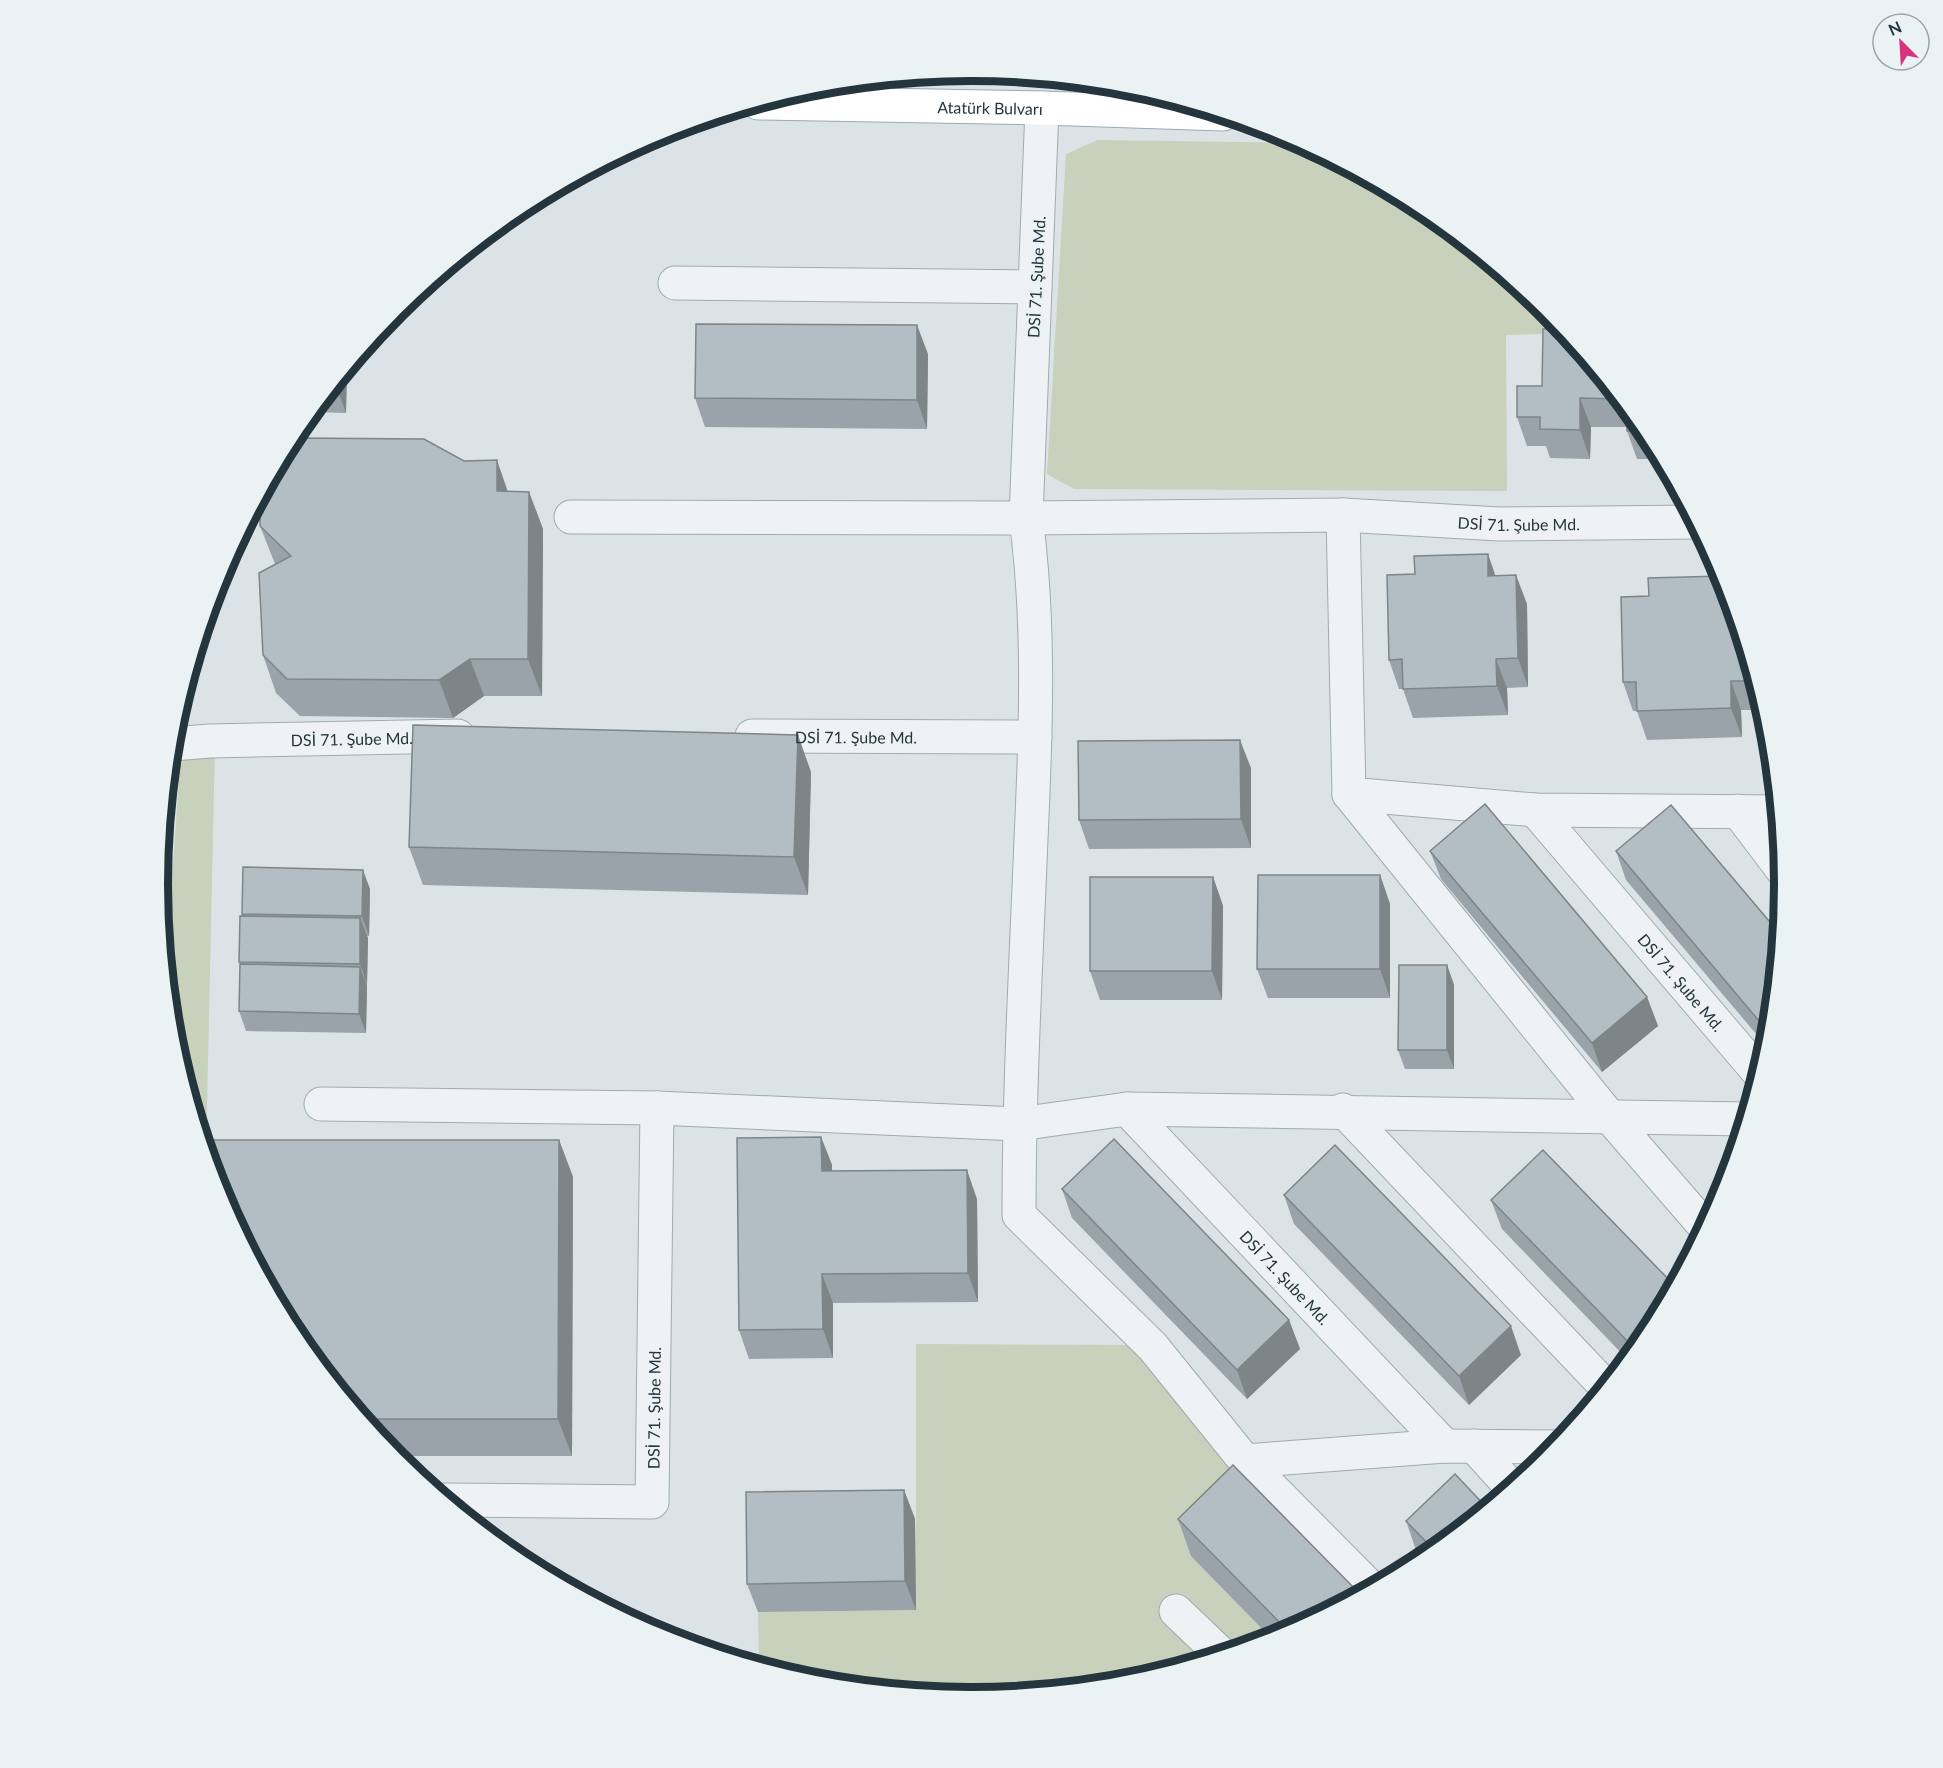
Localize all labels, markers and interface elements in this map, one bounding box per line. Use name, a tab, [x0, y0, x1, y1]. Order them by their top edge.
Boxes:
north arrow	[1871, 12, 1931, 72]
text: N	[1885, 17, 1904, 39]
street label: Atatürk Bulvarı	[937, 97, 1043, 118]
street label: DSİ 71. Şube Md.	[1023, 216, 1049, 338]
street label: DSİ 71. Şube Md.	[1457, 512, 1580, 534]
street label: DSİ 71. Şube Md.	[291, 727, 413, 749]
street label: DSİ 71. Şube Md.	[795, 727, 917, 746]
street label: DSİ 71. Şube Md.	[1635, 929, 1728, 1035]
street label: DSİ 71. Şube Md.	[1237, 1226, 1334, 1328]
street label: DSİ 71. Şube Md.	[643, 1347, 663, 1469]

